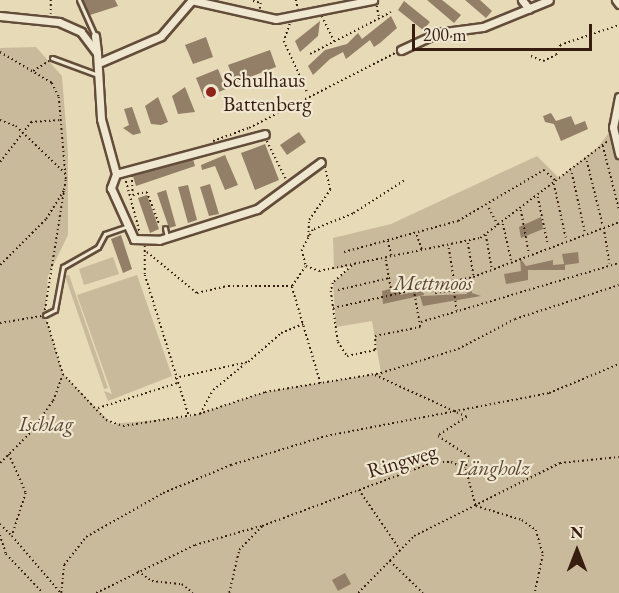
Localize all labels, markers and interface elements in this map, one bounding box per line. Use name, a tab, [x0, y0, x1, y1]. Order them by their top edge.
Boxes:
scale bar	[415, 12, 595, 50]
text: 200 m	[423, 23, 467, 46]
place label: Schulhaus Battenberg	[223, 67, 311, 117]
marker: Schulhaus Battenberg	[204, 85, 218, 99]
park label: Mettmoos	[394, 270, 472, 296]
park label: Ischlag	[19, 411, 73, 437]
street label: Ringweg	[364, 438, 440, 484]
park label: Längholz	[456, 455, 530, 481]
north arrow	[547, 521, 607, 581]
text: N	[571, 522, 583, 543]

